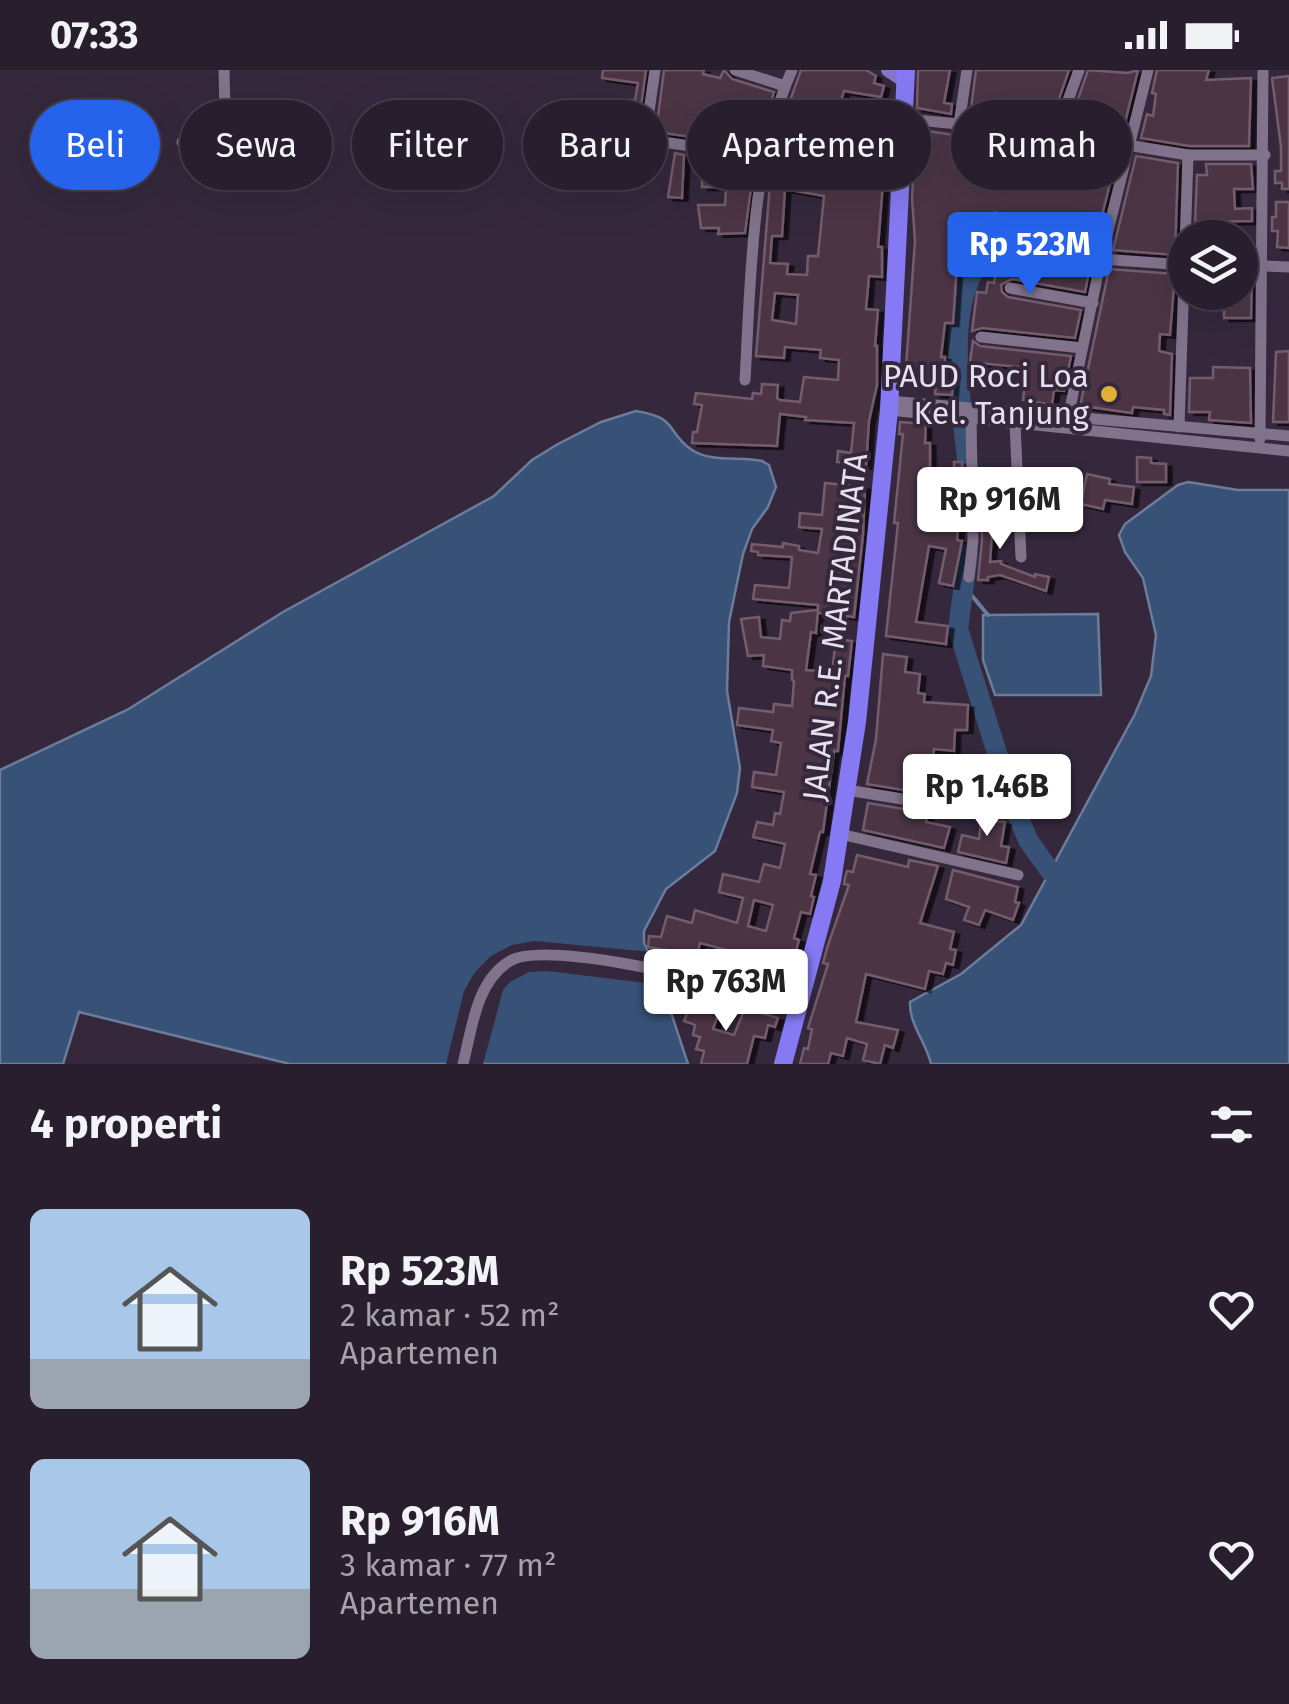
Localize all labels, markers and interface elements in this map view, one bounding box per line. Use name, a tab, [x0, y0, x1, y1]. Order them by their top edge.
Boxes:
text: 07:33	[50, 12, 139, 58]
chip: Beli	[30, 100, 160, 190]
chip: Sewa	[180, 100, 332, 190]
chip: Filter	[352, 100, 503, 190]
chip: Baru	[523, 100, 667, 190]
chip: Apartemen	[687, 100, 931, 190]
chip: Rumah	[951, 100, 1132, 190]
pin: Rp 523M	[938, 212, 1122, 297]
map controls	[1168, 220, 1258, 310]
button: layers	[1168, 220, 1258, 310]
text: Rp 523M	[969, 225, 1091, 263]
place label: PAUD Roci Loa Kel. Tanjung	[883, 357, 1089, 432]
marker: PAUD Roci Loa Kel. Tanjung	[1098, 383, 1120, 405]
street label: JALAN R.E. MARTADINATA	[795, 450, 875, 803]
pin: Rp 916M	[908, 467, 1092, 552]
text: Rp 916M	[939, 480, 1061, 518]
pin: Rp 1.46B	[884, 754, 1090, 839]
text: Rp 1.46B	[925, 767, 1049, 805]
pin: Rp 763M	[634, 949, 818, 1034]
text: Rp 763M	[666, 962, 786, 1000]
icon: filters	[1204, 1097, 1259, 1152]
text: 4 properti	[30, 1099, 222, 1149]
text: Rp 523M	[340, 1246, 499, 1296]
icon: home	[110, 1249, 230, 1369]
icon: heart	[1204, 1282, 1259, 1337]
text: 2 kamar · 52 m²	[340, 1296, 560, 1334]
text: Apartemen	[340, 1334, 499, 1372]
text: Rp 916M	[340, 1496, 500, 1546]
icon: home	[110, 1499, 230, 1619]
icon: heart	[1204, 1532, 1259, 1587]
text: 3 kamar · 77 m²	[340, 1546, 557, 1584]
text: Apartemen	[340, 1584, 499, 1622]

